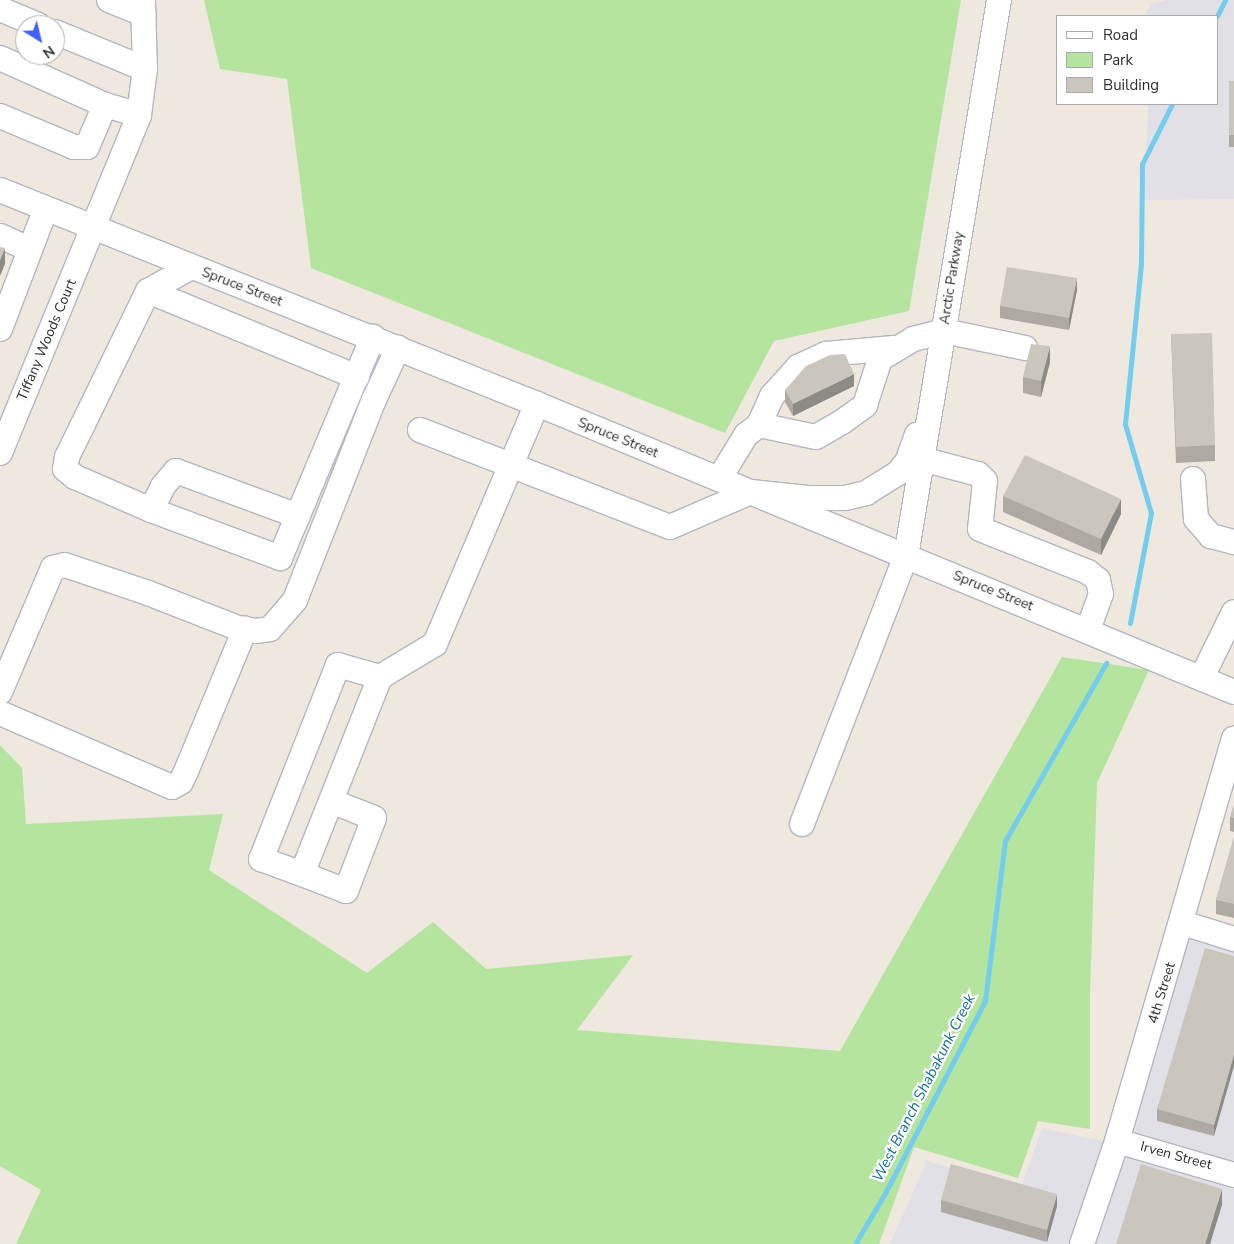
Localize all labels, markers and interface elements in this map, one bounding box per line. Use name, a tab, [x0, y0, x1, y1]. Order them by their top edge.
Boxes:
north arrow	[15, 15, 65, 65]
legend	[1056, 15, 1219, 105]
text: Road	[1103, 25, 1138, 45]
text: N	[39, 41, 58, 62]
text: Park	[1103, 50, 1133, 70]
text: Building	[1103, 75, 1159, 95]
street label: Arctic Parkway	[936, 230, 968, 326]
street label: Spruce Street	[199, 264, 285, 310]
street label: Tiffany Woods Court	[14, 277, 80, 403]
street label: Spruce Street	[575, 414, 661, 462]
street label: Spruce Street	[950, 567, 1036, 615]
street label: 4th Street	[1145, 960, 1179, 1026]
water label: West Branch Shabakunk Creek	[869, 991, 979, 1185]
street label: Irven Street	[1138, 1138, 1214, 1174]

